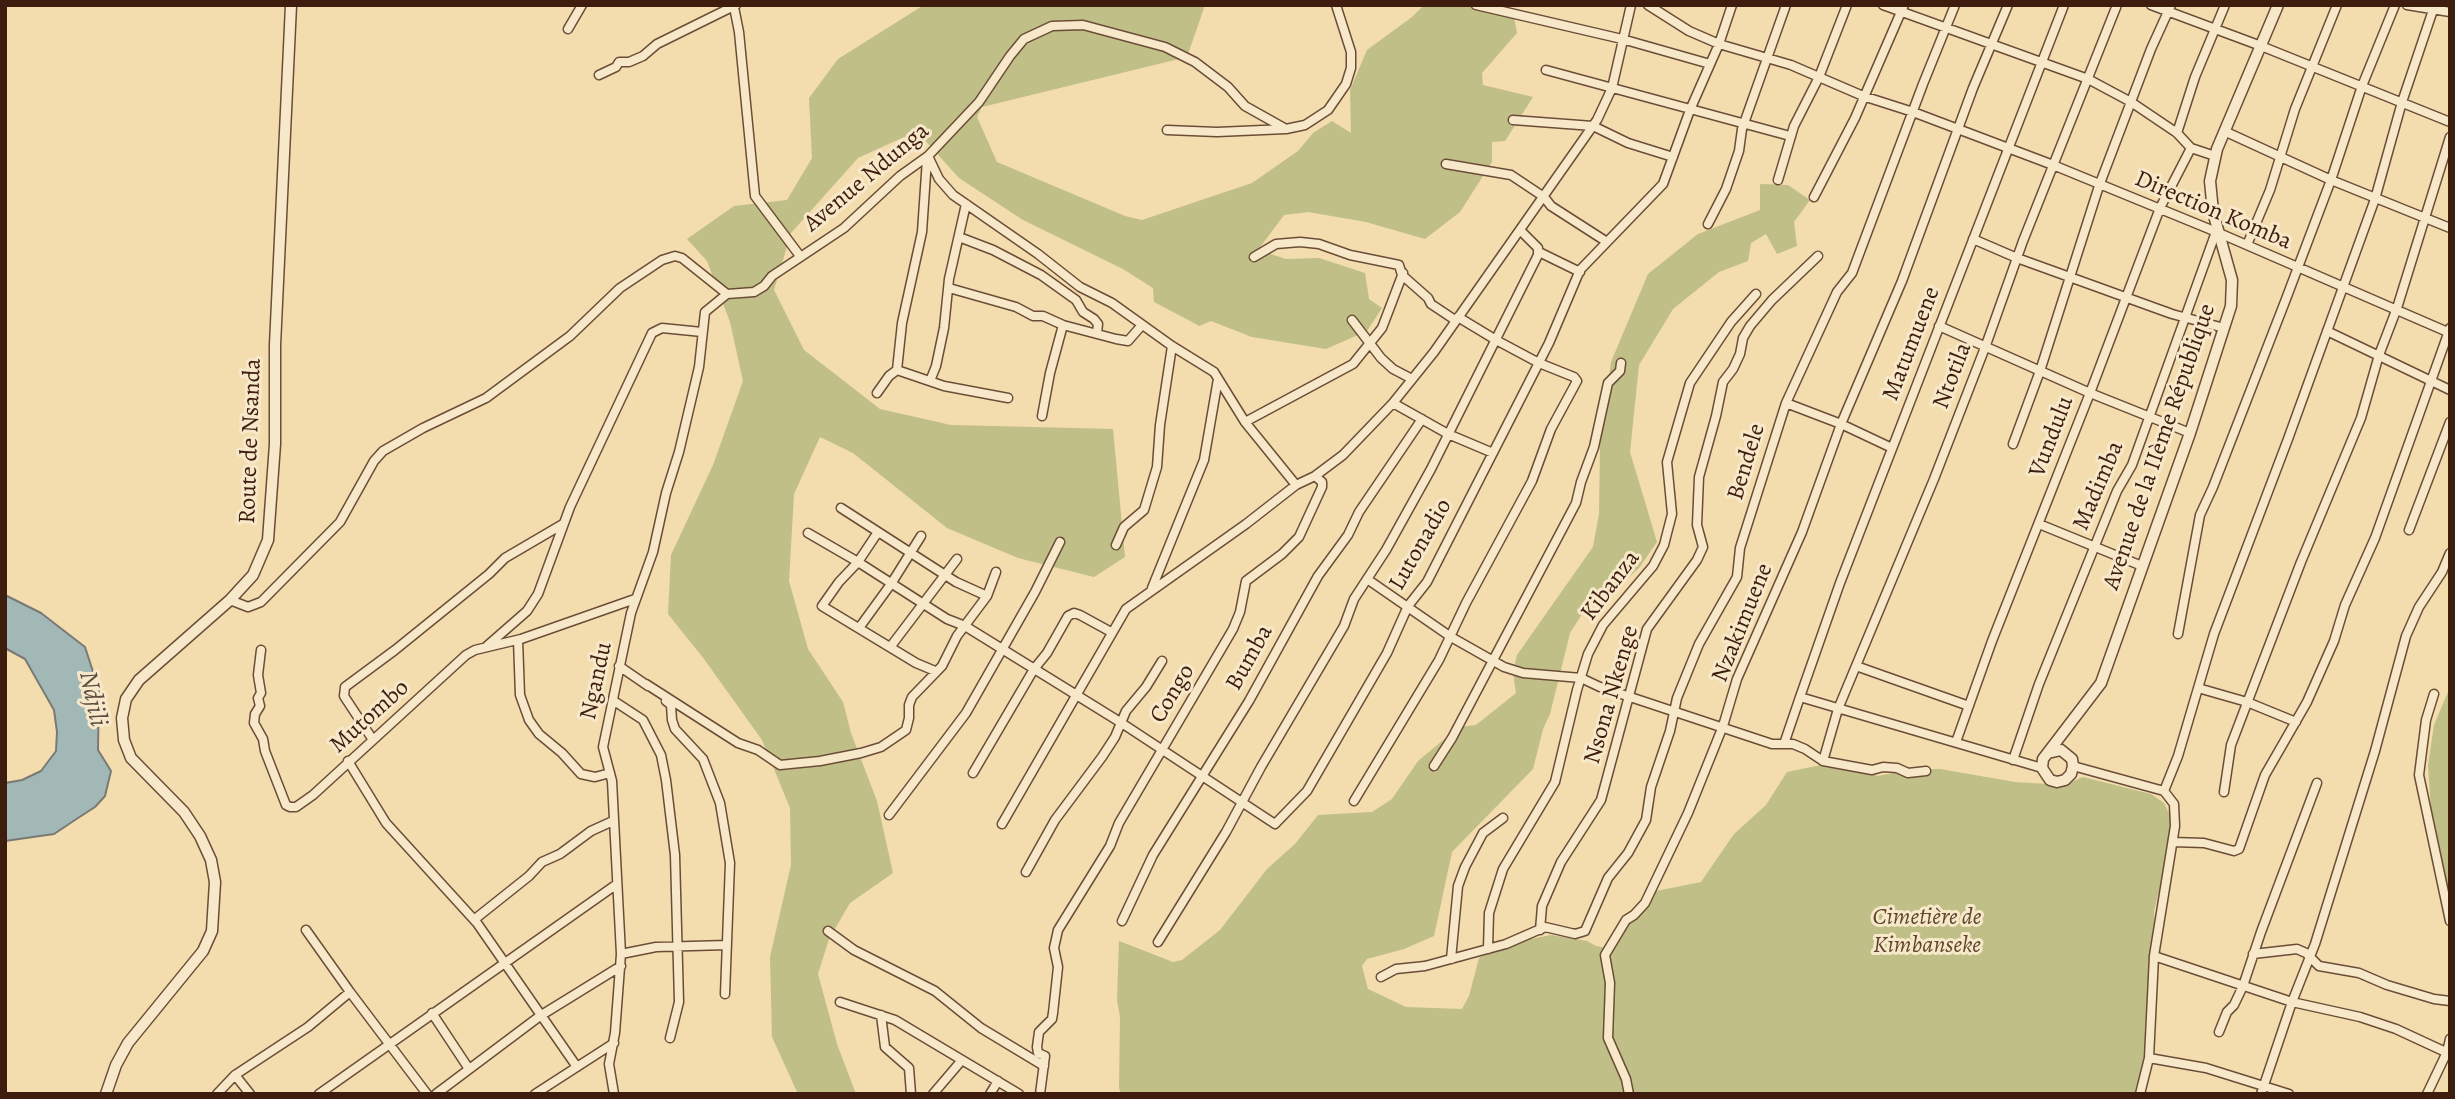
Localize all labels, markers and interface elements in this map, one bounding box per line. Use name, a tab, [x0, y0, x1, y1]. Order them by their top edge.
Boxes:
street label: Avenue Ndunga	[798, 117, 936, 239]
street label: Direction Komba	[2130, 165, 2296, 257]
street label: Matumuene	[1877, 283, 1947, 405]
street label: Avenue de la IIème République	[2097, 300, 2223, 594]
street label: Ntotila	[1927, 339, 1979, 413]
street label: Route de Nsanda	[234, 358, 268, 524]
street label: Vundulu	[2023, 392, 2081, 482]
street label: Bendele	[1722, 420, 1772, 504]
street label: Madimba	[2067, 437, 2131, 535]
street label: Lutonadio	[1383, 494, 1459, 596]
street label: Kibanza	[1575, 545, 1647, 627]
street label: Nzakimuene	[1706, 559, 1780, 687]
street label: Bumba	[1220, 620, 1280, 696]
street label: Nsona Nkenge	[1578, 622, 1646, 768]
street label: Ngandu	[575, 640, 619, 722]
street label: Congo	[1144, 659, 1202, 729]
water label: Ndjili	[71, 668, 113, 730]
street label: Mutombo	[324, 674, 416, 760]
park label: Cimetière de Kimbanseke	[1873, 904, 1981, 960]

